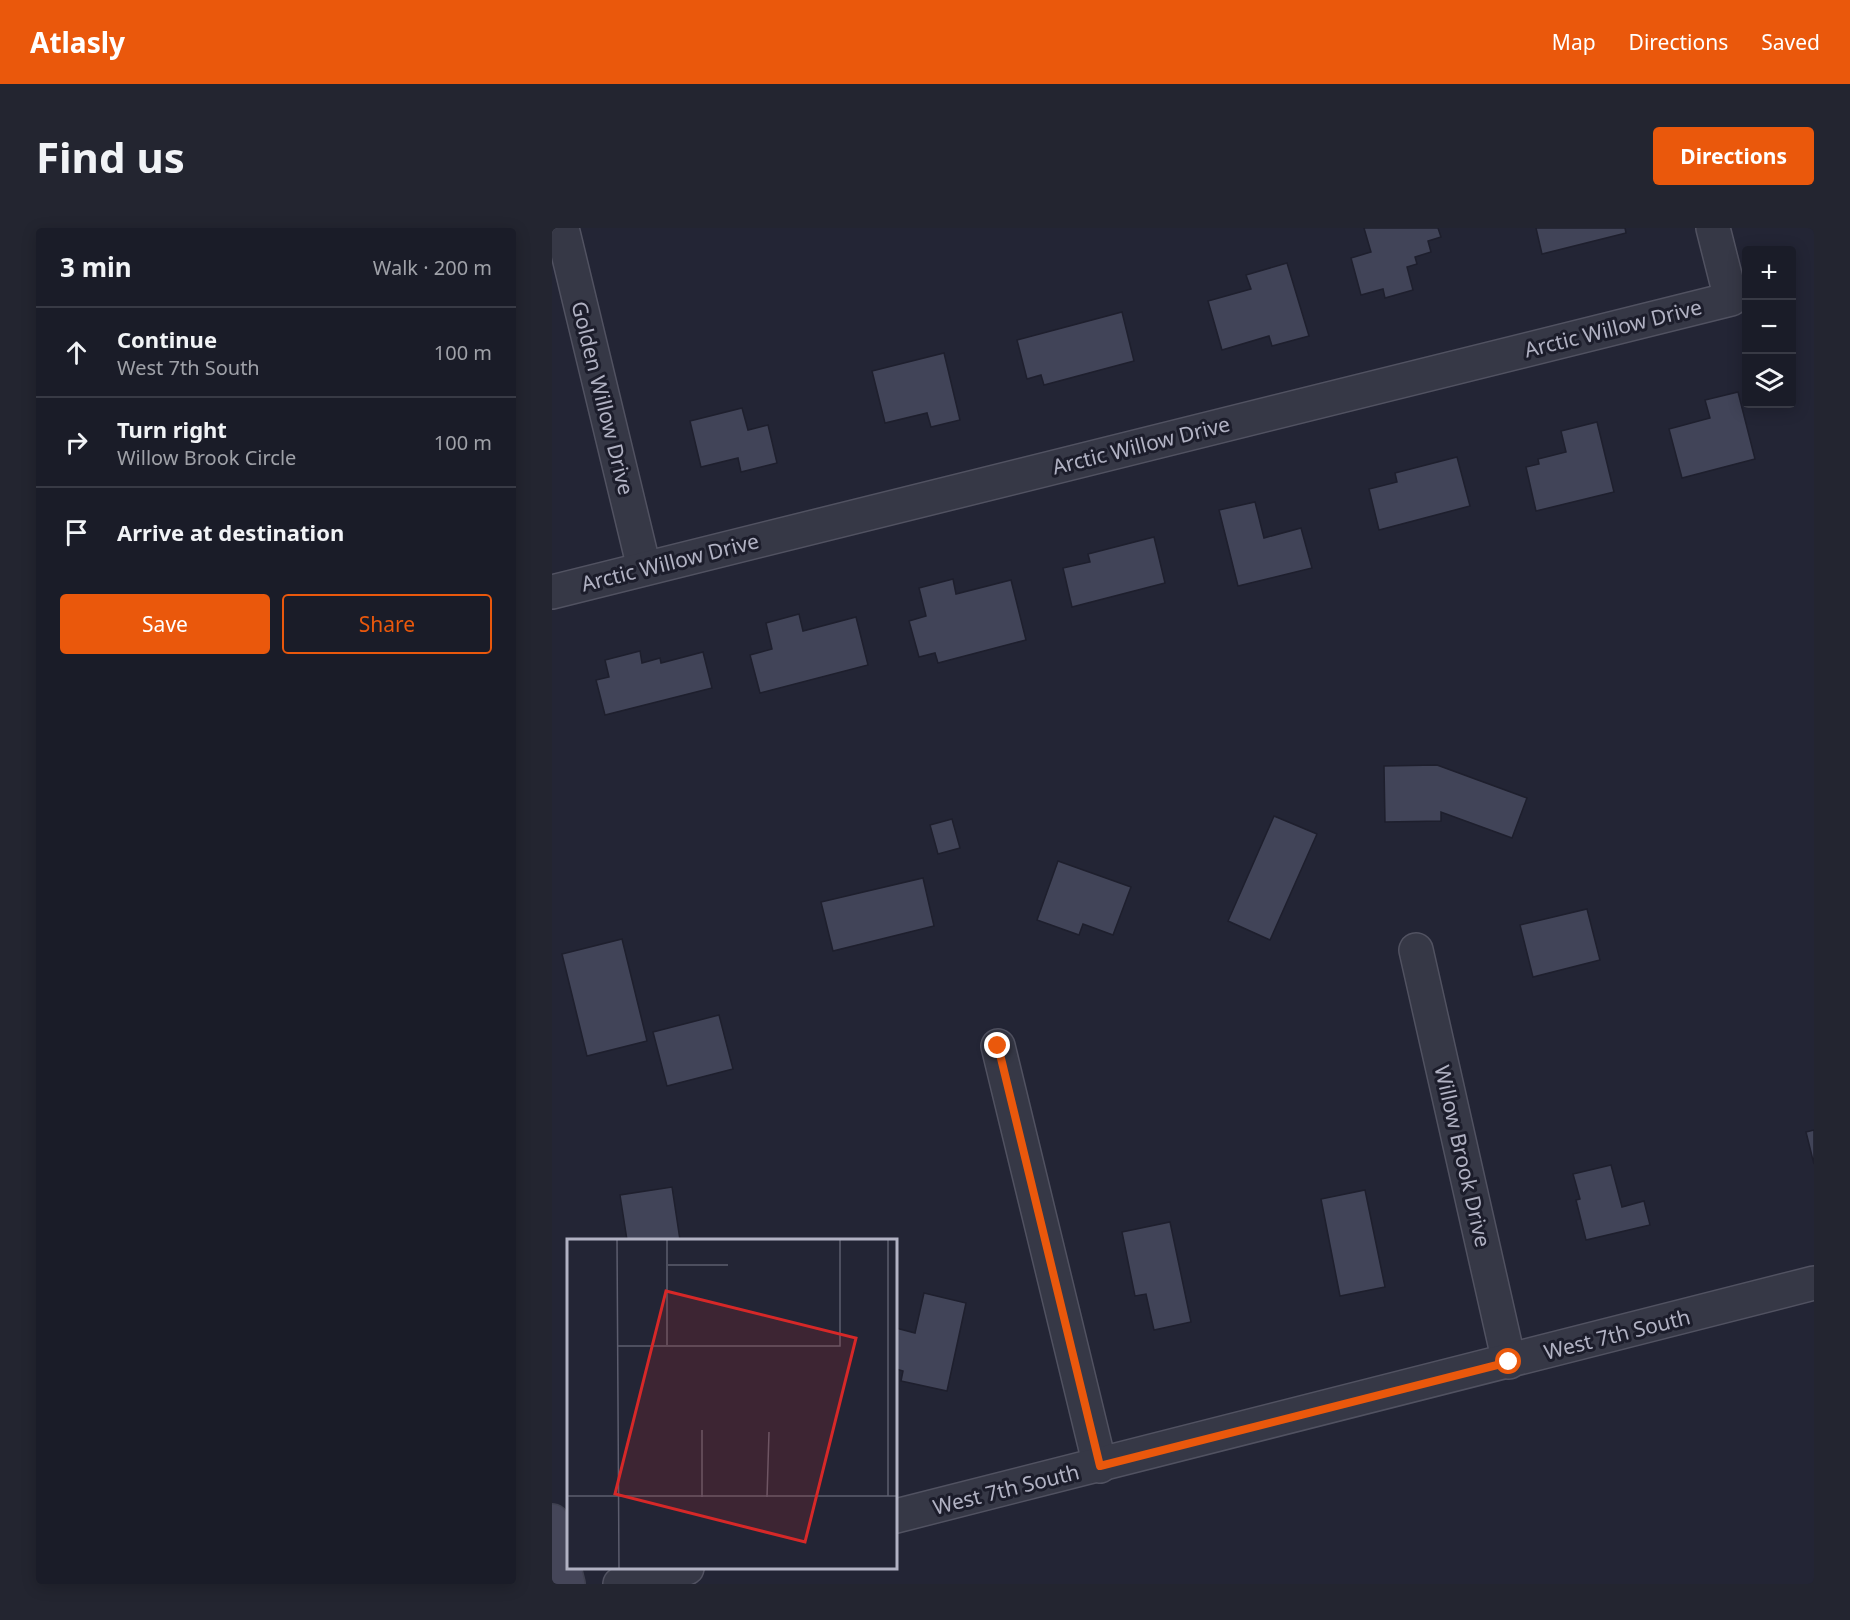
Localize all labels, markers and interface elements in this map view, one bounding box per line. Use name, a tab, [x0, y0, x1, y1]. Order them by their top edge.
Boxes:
text: Atlasly	[30, 23, 125, 61]
text: Map	[1552, 28, 1596, 56]
text: Directions	[1629, 28, 1728, 56]
text: Saved	[1761, 28, 1820, 56]
button: Directions	[1653, 127, 1814, 185]
text: Find us	[36, 128, 185, 185]
map controls	[1742, 246, 1796, 408]
button: +	[1742, 246, 1796, 300]
text: 3 min	[60, 249, 132, 285]
text: Walk · 200 m	[373, 254, 492, 281]
street label: Arctic Willow Drive	[1521, 292, 1705, 364]
street label: Golden Willow Drive	[565, 298, 641, 498]
button: −	[1742, 300, 1796, 354]
text: Continue	[117, 324, 217, 354]
icon: ahead	[60, 336, 93, 369]
text: 100 m	[434, 339, 492, 366]
text: West 7th South	[117, 354, 260, 381]
button: layers	[1742, 354, 1796, 408]
street label: Arctic Willow Drive	[1049, 409, 1233, 481]
text: Turn right	[117, 414, 227, 444]
icon: right	[60, 426, 93, 459]
text: 100 m	[434, 429, 492, 456]
text: Willow Brook Circle	[117, 444, 296, 471]
icon: arrive	[60, 516, 93, 549]
text: Arrive at destination	[117, 517, 344, 547]
street label: Arctic Willow Drive	[578, 526, 762, 598]
button: Save	[60, 594, 270, 654]
button: Share	[282, 594, 492, 654]
route end	[984, 1032, 1010, 1058]
street label: Willow Brook Drive	[1428, 1062, 1498, 1250]
inset map	[567, 1239, 897, 1569]
street label: West 7th South	[1541, 1302, 1693, 1366]
route start	[1495, 1348, 1521, 1374]
street label: West 7th South	[930, 1457, 1082, 1521]

